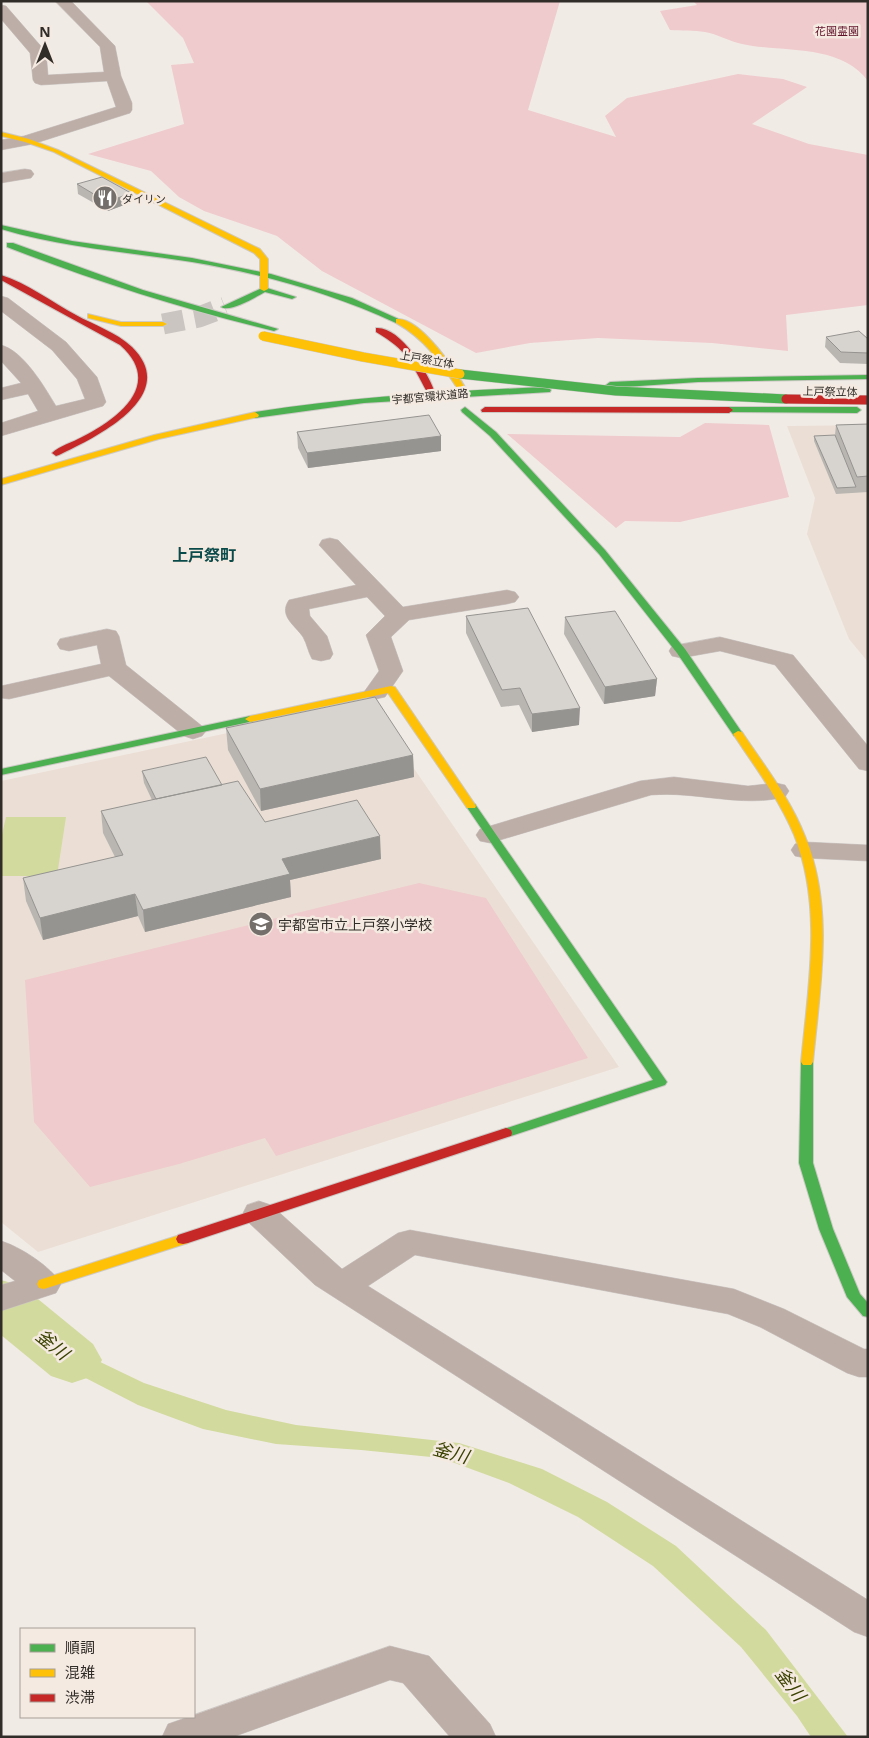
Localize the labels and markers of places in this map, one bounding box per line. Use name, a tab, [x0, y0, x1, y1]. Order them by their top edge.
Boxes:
restaurant icon: ダイリン	[92, 185, 118, 211]
place label: ダイリン	[122, 191, 166, 206]
school or university icon: 宇都宮市立上戸祭小学校	[248, 911, 274, 937]
place label: 宇都宮市立上戸祭小学校	[278, 915, 432, 934]

